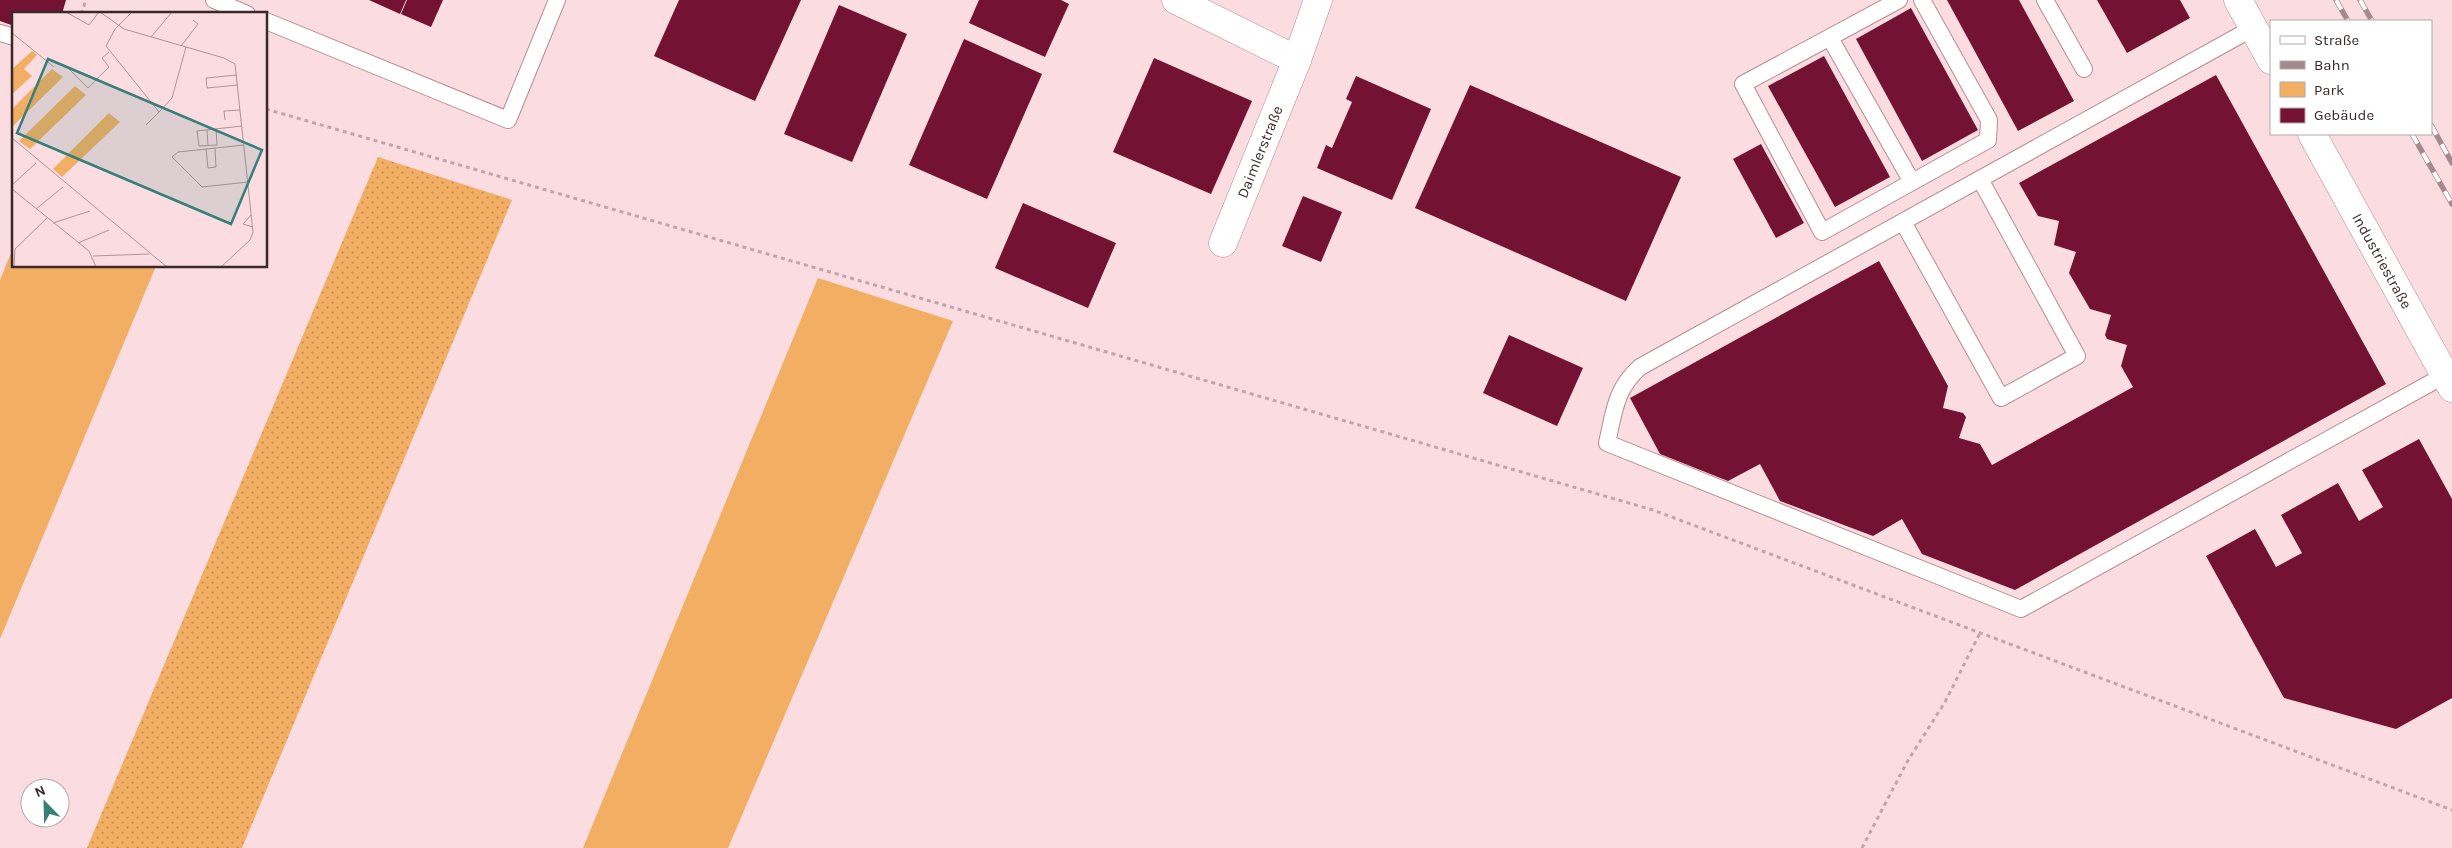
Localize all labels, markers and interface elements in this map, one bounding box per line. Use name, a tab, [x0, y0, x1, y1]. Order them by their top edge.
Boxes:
inset map	[12, 12, 268, 268]
legend	[2270, 20, 2432, 135]
text: Straße	[2314, 31, 2359, 49]
text: Bahn	[2314, 56, 2350, 74]
text: Park	[2314, 81, 2344, 99]
street label: Daimlerstraße	[1233, 103, 1287, 201]
text: Gebäude	[2314, 106, 2374, 124]
street label: Industriestraße	[2348, 210, 2416, 312]
north arrow	[20, 778, 70, 828]
text: N	[32, 782, 48, 801]

